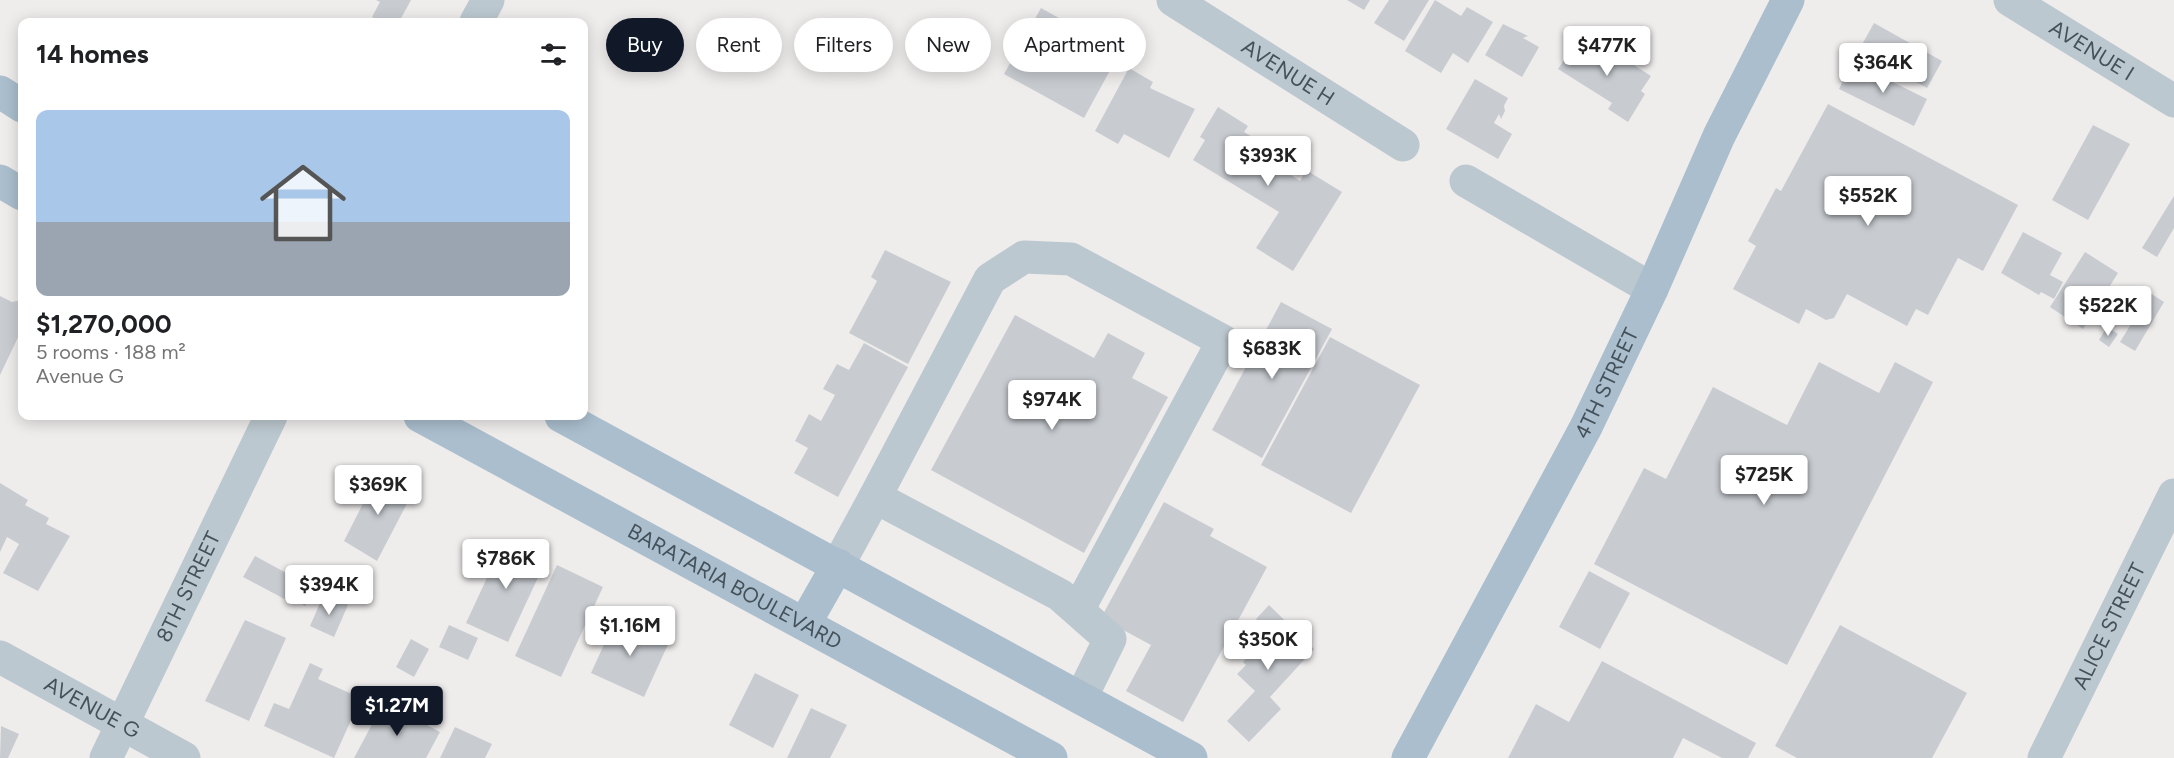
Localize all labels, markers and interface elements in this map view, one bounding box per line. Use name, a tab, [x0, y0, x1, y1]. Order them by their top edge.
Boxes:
street label: AVENUE I	[2045, 14, 2139, 85]
chip: Buy	[606, 18, 684, 72]
chip: Rent	[696, 18, 782, 72]
chip: Filters	[794, 18, 893, 72]
chip: New	[905, 18, 991, 72]
chip: Apartment	[1003, 18, 1146, 72]
pin: $477K	[1565, 26, 1649, 77]
text: $477K	[1577, 33, 1637, 57]
street label: AVENUE H	[1237, 34, 1339, 111]
text: 14 homes	[36, 38, 149, 70]
icon: filters	[537, 38, 570, 71]
pin: $364K	[1841, 43, 1925, 94]
text: $364K	[1853, 50, 1913, 74]
pin: $393K	[1226, 136, 1310, 187]
text: $393K	[1239, 143, 1297, 167]
icon: home	[249, 149, 357, 257]
pin: $552K	[1826, 176, 1910, 227]
text: $552K	[1838, 183, 1898, 207]
pin: $522K	[2066, 286, 2150, 337]
text: $522K	[2078, 293, 2138, 317]
text: $1,270,000	[36, 308, 172, 340]
street label: 4TH STREET	[1569, 324, 1644, 443]
pin: $683K	[1230, 329, 1314, 380]
text: $683K	[1242, 336, 1302, 360]
text: 5 rooms · 188 m²	[36, 340, 186, 364]
text: Avenue G	[36, 364, 124, 388]
pin: $974K	[1010, 380, 1094, 431]
text: $974K	[1022, 387, 1082, 411]
pin: $725K	[1722, 455, 1806, 506]
text: $725K	[1735, 462, 1793, 486]
pin: $369K	[336, 465, 420, 516]
text: $369K	[349, 472, 407, 496]
street label: BARATARIA BOULEVARD	[624, 518, 846, 654]
street label: 8TH STREET	[151, 527, 226, 646]
pin: $786K	[464, 539, 548, 590]
text: $786K	[476, 546, 536, 570]
street label: ALICE STREET	[2067, 558, 2151, 693]
pin: $394K	[287, 565, 371, 616]
text: $394K	[299, 572, 359, 596]
pin: $1.16M	[581, 606, 679, 657]
text: $1.16M	[599, 613, 661, 637]
pin: $350K	[1226, 620, 1310, 671]
text: $350K	[1238, 627, 1298, 651]
street label: AVENUE G	[40, 671, 144, 743]
pin: $1.27M	[348, 686, 446, 737]
text: $1.27M	[365, 693, 429, 717]

